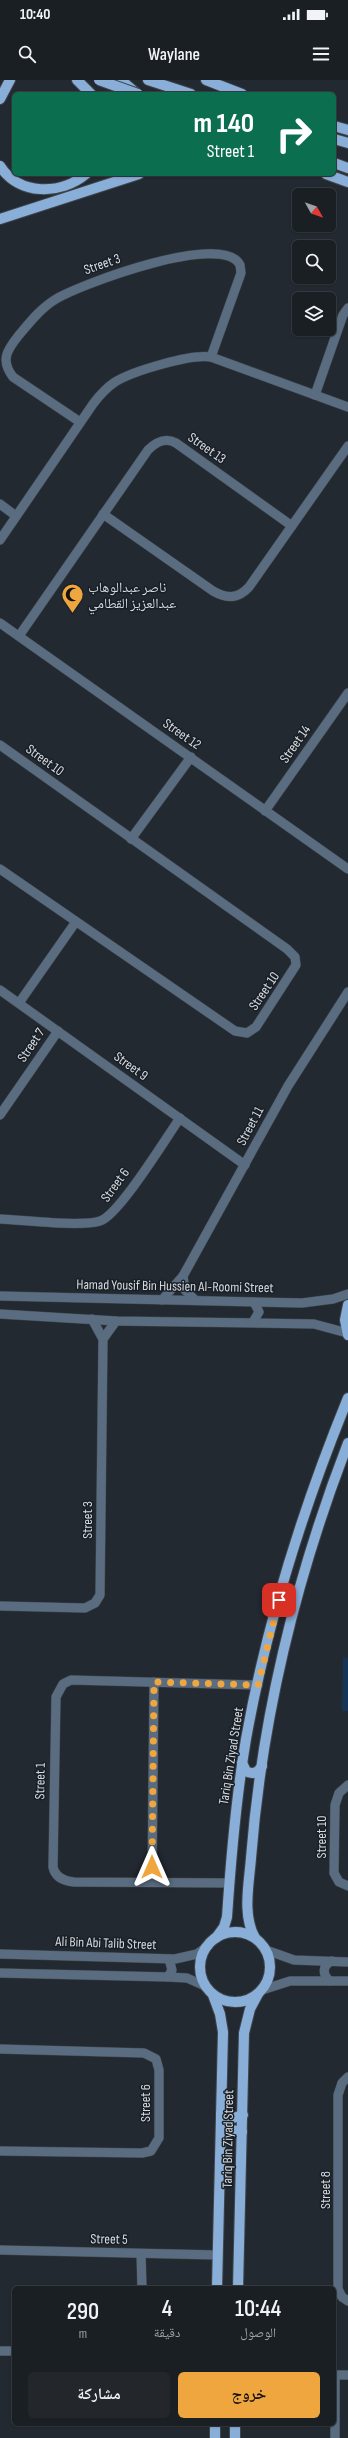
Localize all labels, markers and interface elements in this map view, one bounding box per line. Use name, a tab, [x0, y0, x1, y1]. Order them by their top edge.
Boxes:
text: 10:40	[20, 5, 50, 24]
icon: search	[16, 43, 38, 65]
icon: menu	[310, 43, 332, 65]
text: Waylane	[148, 44, 200, 65]
text: 140 m	[193, 107, 254, 140]
icon: right	[268, 108, 320, 160]
text: Street 1	[207, 141, 254, 162]
north arrow	[292, 188, 336, 232]
map controls	[292, 188, 336, 336]
button: search	[292, 240, 336, 284]
street label: Street 3	[81, 250, 123, 278]
button: layers	[292, 292, 336, 336]
street label: Street 13	[185, 429, 229, 467]
place label: ناصر عبدالوهاب عبدالعزيز القطامي	[88, 579, 176, 614]
mosque icon: ناصر عبدالوهاب عبدالعزيز القطامي	[59, 582, 85, 615]
street label: Street 12	[160, 715, 205, 753]
street label: Street 14	[276, 722, 314, 766]
street label: Street 10	[23, 741, 67, 779]
street label: Street 10	[245, 968, 283, 1014]
street label: Street 7	[14, 1024, 49, 1065]
street label: Street 9	[111, 1048, 151, 1084]
street label: Street 11	[233, 1104, 267, 1148]
street label: Street 6	[97, 1165, 133, 1205]
street label: Hamad Yousif Bin Hussien Al-Roomi Street	[76, 1276, 274, 1296]
street label: Street 3	[79, 1501, 96, 1539]
pin	[262, 1583, 296, 1617]
icon: arrive	[268, 1589, 290, 1611]
street label: Tariq Bin Ziyad Street	[215, 1706, 247, 1806]
street label: Street 1	[31, 1762, 49, 1799]
street label: Street 10	[313, 1816, 330, 1858]
position arrow	[131, 1846, 173, 1888]
street label: Ali Bin Abi Talib Street	[54, 1933, 157, 1953]
street label: Street 6	[137, 2084, 154, 2122]
street label: Tariq Bin Ziyad Street	[219, 2090, 237, 2188]
street label: Street 8	[317, 2171, 334, 2209]
street label: Street 5	[90, 2230, 128, 2248]
text: 4	[162, 2294, 172, 2323]
text: 10:44	[235, 2294, 281, 2323]
text: 290	[67, 2297, 99, 2326]
text: دقيقة	[154, 2325, 180, 2341]
text: الوصول	[240, 2325, 276, 2341]
text: m	[79, 2326, 87, 2342]
button: مشاركة	[28, 2372, 170, 2418]
button: خروج	[178, 2372, 320, 2418]

